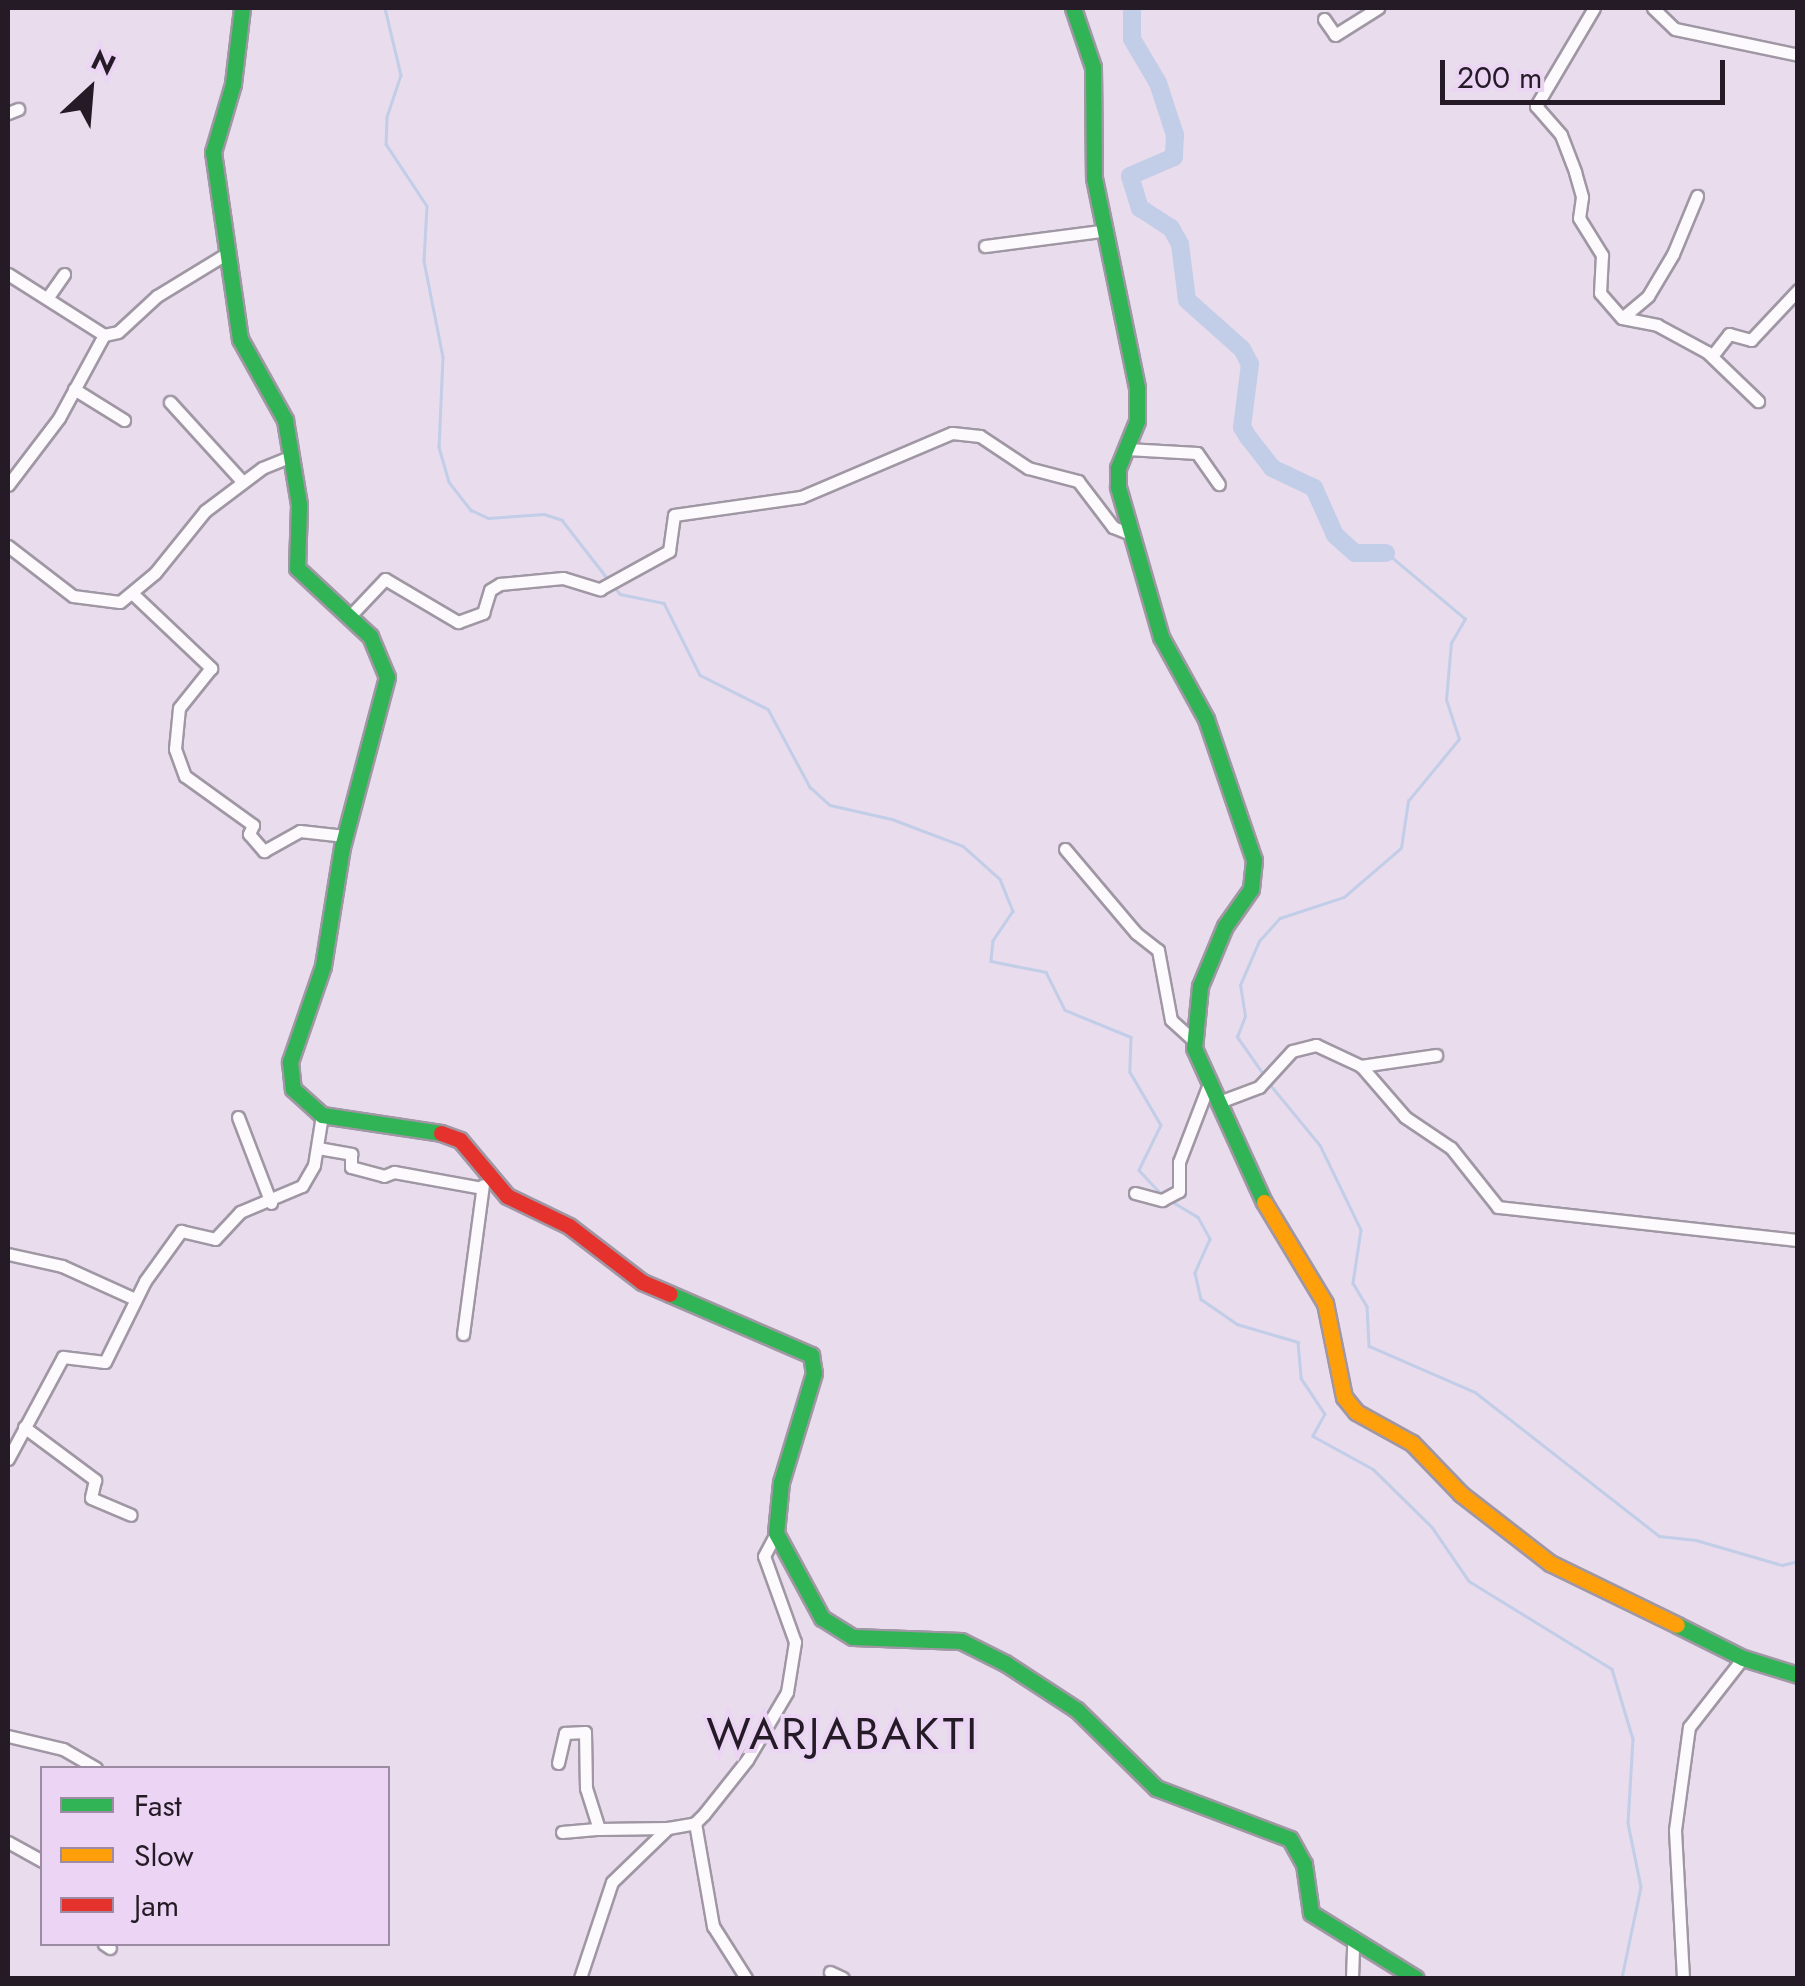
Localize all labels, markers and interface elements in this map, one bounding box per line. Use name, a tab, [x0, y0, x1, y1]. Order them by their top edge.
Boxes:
text: N	[84, 39, 122, 86]
north arrow	[40, 40, 140, 140]
scale bar	[1445, 40, 1730, 102]
text: 200 m	[1457, 56, 1542, 99]
district label: WARJABAKTI	[706, 1707, 980, 1761]
legend	[40, 1766, 390, 1946]
text: Fast	[134, 1784, 182, 1827]
text: Slow	[134, 1834, 194, 1877]
text: Jam	[134, 1884, 179, 1927]

